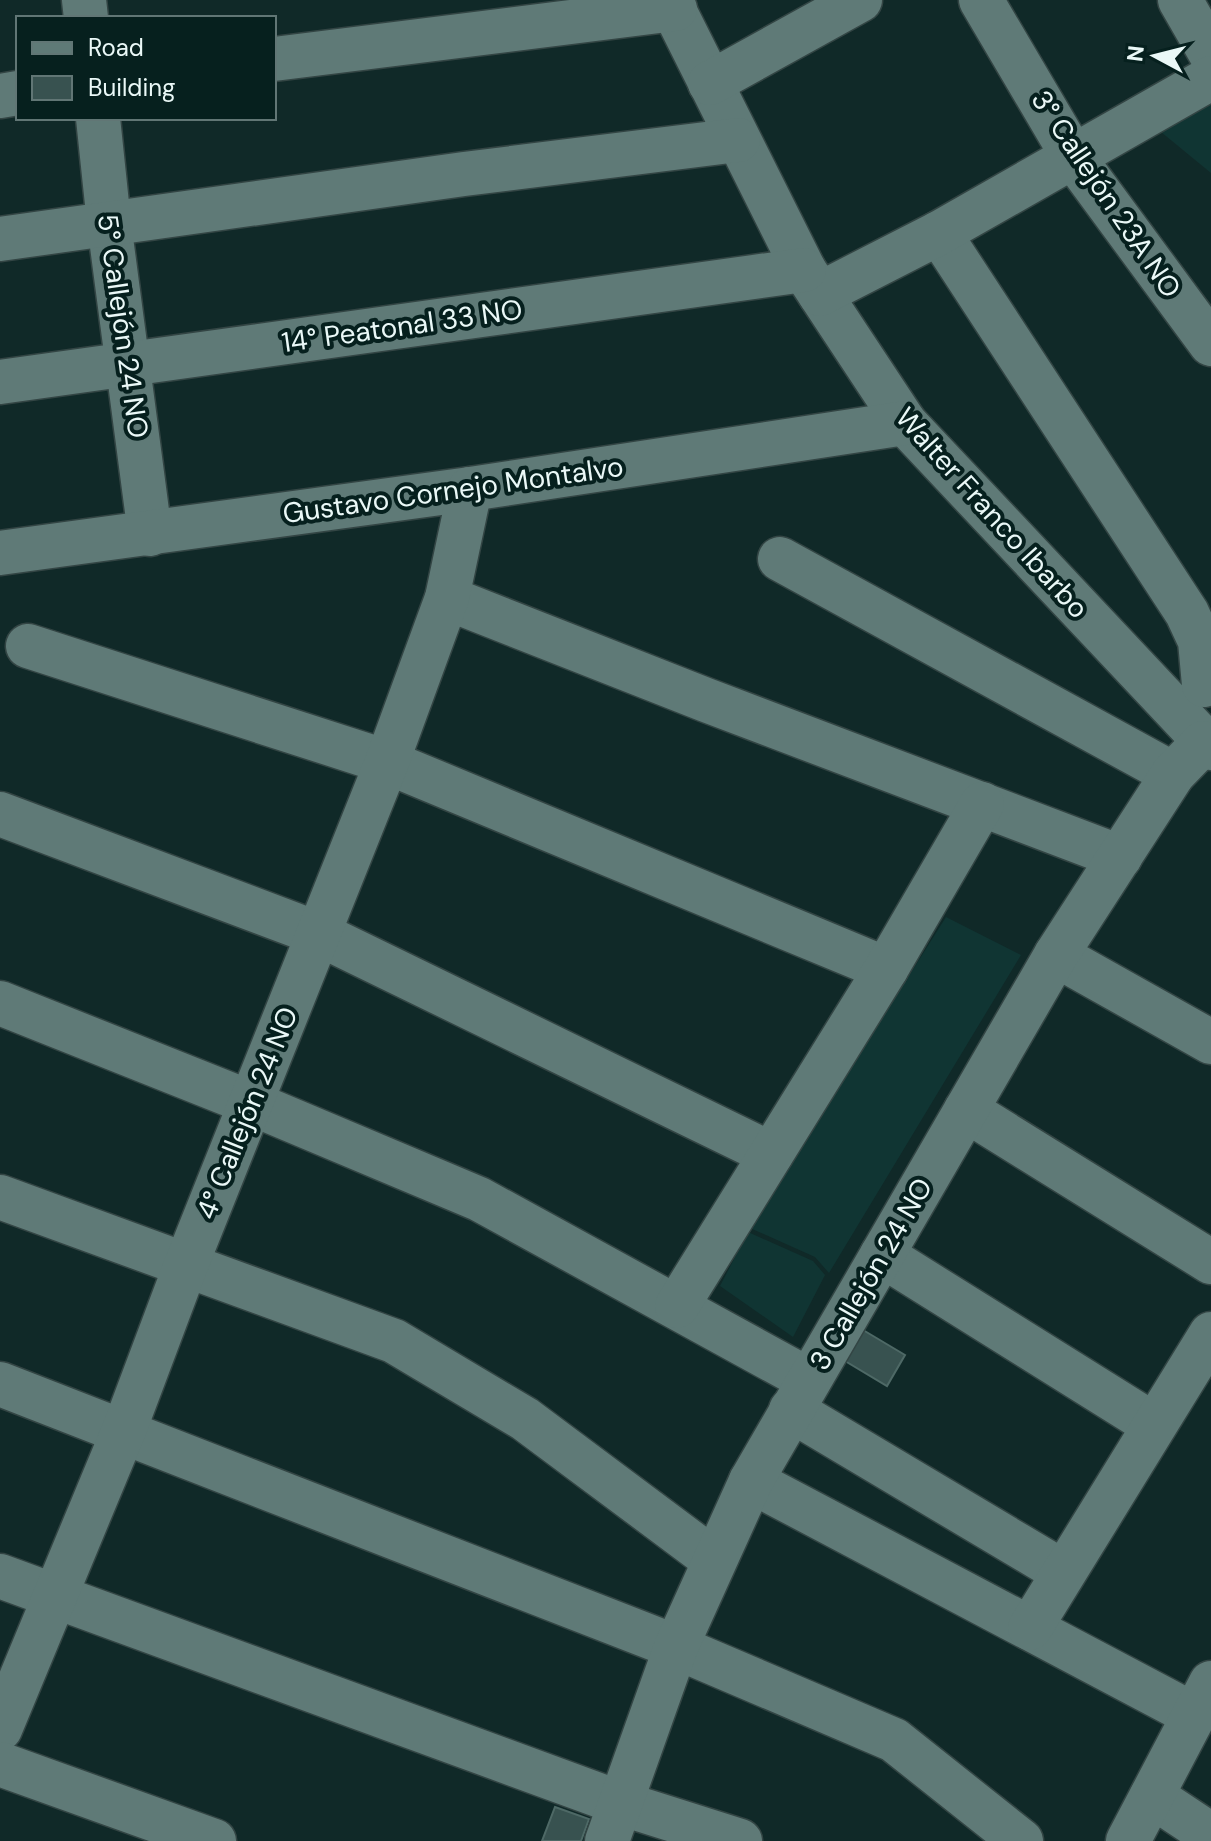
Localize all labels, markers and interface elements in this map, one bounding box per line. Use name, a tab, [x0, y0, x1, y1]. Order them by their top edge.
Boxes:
legend	[16, 16, 276, 120]
north arrow	[1115, 16, 1195, 96]
text: Road	[88, 32, 144, 63]
text: N	[1120, 44, 1151, 63]
text: Building	[88, 72, 175, 103]
street label: 3° Callejón 23A NO	[1023, 83, 1189, 305]
street label: 5° Callejón 24 NO	[89, 212, 157, 440]
street label: 14° Peatonal 33 NO	[279, 291, 525, 361]
street label: Walter Franco Ibarbo	[887, 400, 1097, 626]
street label: Gustavo Cornejo Montalvo	[280, 448, 626, 532]
street label: 4° Callejón 24 NO	[188, 1001, 306, 1225]
street label: 3 Callejón 24 NO	[801, 1171, 941, 1377]

